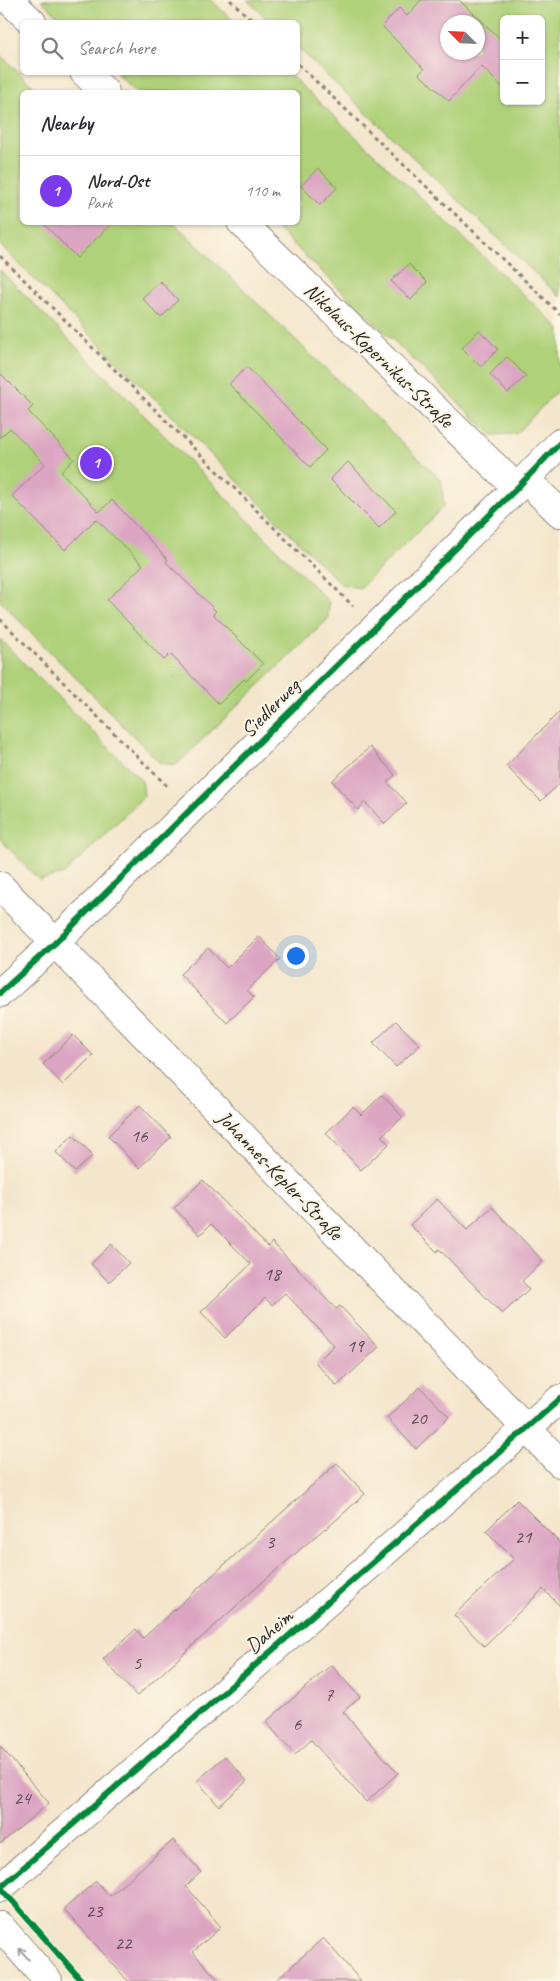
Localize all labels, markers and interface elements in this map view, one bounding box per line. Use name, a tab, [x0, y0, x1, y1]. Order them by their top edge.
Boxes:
north arrow	[440, 15, 485, 60]
map controls	[500, 15, 545, 105]
button: +	[500, 15, 545, 60]
search box	[20, 20, 300, 75]
icon: search	[38, 34, 66, 62]
text: Search here	[78, 36, 155, 60]
button: −	[500, 60, 545, 105]
text: Nearby	[40, 110, 93, 136]
text: Nord-Ost	[87, 169, 149, 193]
text: 1	[52, 181, 60, 201]
text: 110 m	[246, 181, 280, 201]
text: Park	[87, 193, 112, 213]
street label: Nikolaus-Kopernikus-Straße	[299, 277, 461, 434]
pin: 1	[80, 444, 112, 482]
street label: Siedlerweg	[235, 672, 306, 743]
your location	[283, 943, 309, 969]
street label: Johannes-Kepler-Straße	[211, 1104, 350, 1247]
house number: 16	[130, 1124, 149, 1148]
house number: 18	[263, 1262, 283, 1286]
house number: 19	[346, 1334, 365, 1358]
house number: 20	[409, 1406, 428, 1430]
house number: 21	[514, 1525, 533, 1549]
house number: 3	[266, 1530, 276, 1554]
street label: Daheim	[240, 1603, 299, 1659]
house number: 5	[133, 1651, 143, 1675]
house number: 7	[325, 1683, 335, 1707]
house number: 6	[293, 1712, 303, 1736]
house number: 24	[13, 1786, 33, 1810]
house number: 23	[85, 1899, 104, 1923]
house number: 22	[114, 1931, 133, 1955]
one-way arrow	[18, 1947, 30, 1960]

